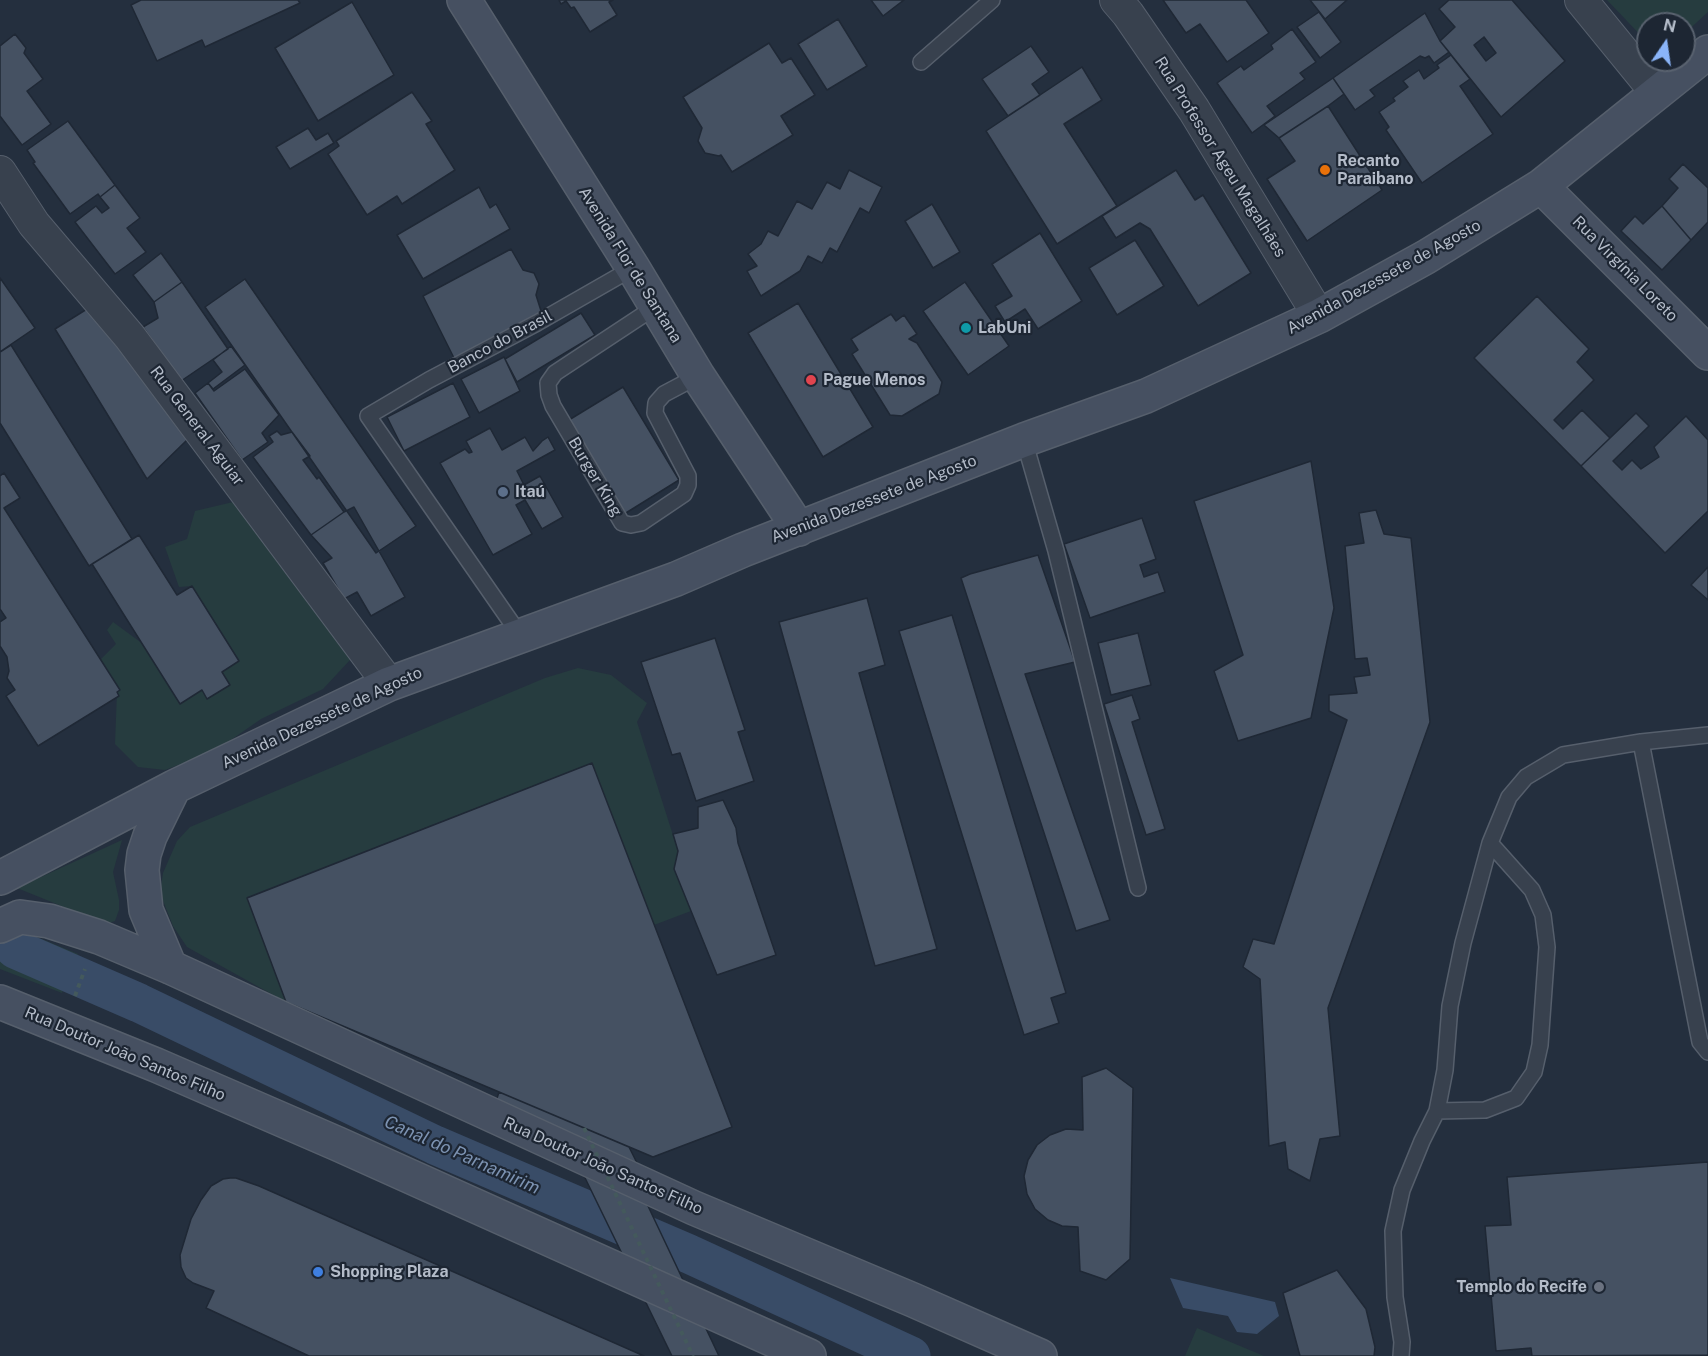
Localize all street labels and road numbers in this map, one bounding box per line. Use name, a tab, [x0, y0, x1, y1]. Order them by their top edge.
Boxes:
street label: Rua Professor Ageu Magalhães	[1150, 53, 1290, 261]
street label: Avenida Flor de Santana	[574, 184, 686, 346]
street label: Rua Virgínia Loreto	[1568, 212, 1682, 326]
street label: Avenida Dezessete de Agosto	[1284, 216, 1484, 338]
street label: Banco do Brasil	[445, 306, 555, 378]
street label: Rua General Aguiar	[146, 362, 248, 490]
street label: Burger King	[564, 434, 626, 520]
street label: Avenida Dezessete de Agosto	[769, 451, 979, 547]
street label: Avenida Dezessete de Agosto	[219, 663, 425, 773]
street label: Rua Doutor João Santos Filho	[22, 1003, 228, 1105]
street label: Rua Doutor João Santos Filho	[500, 1113, 706, 1219]

